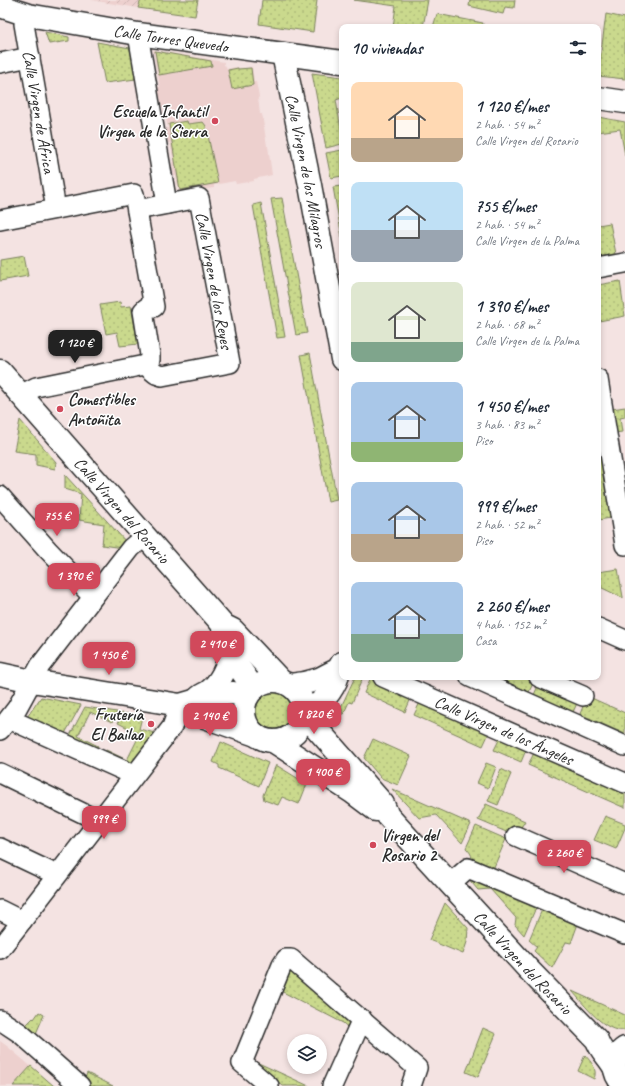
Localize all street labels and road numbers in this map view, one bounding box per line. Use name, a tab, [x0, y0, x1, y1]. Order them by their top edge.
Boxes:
street label: Calle Torres Quevedo	[112, 20, 231, 57]
street label: Calle Virgen de África	[18, 49, 60, 176]
street label: Calle Virgen de los Milagros	[280, 92, 332, 252]
street label: Calle Virgen de los Reyes	[191, 210, 238, 353]
street label: Calle Virgen del Rosario	[69, 453, 175, 569]
street label: Calle Virgen de los Ángeles	[431, 691, 578, 771]
street label: Calle Virgen del Rosario	[469, 907, 577, 1020]

